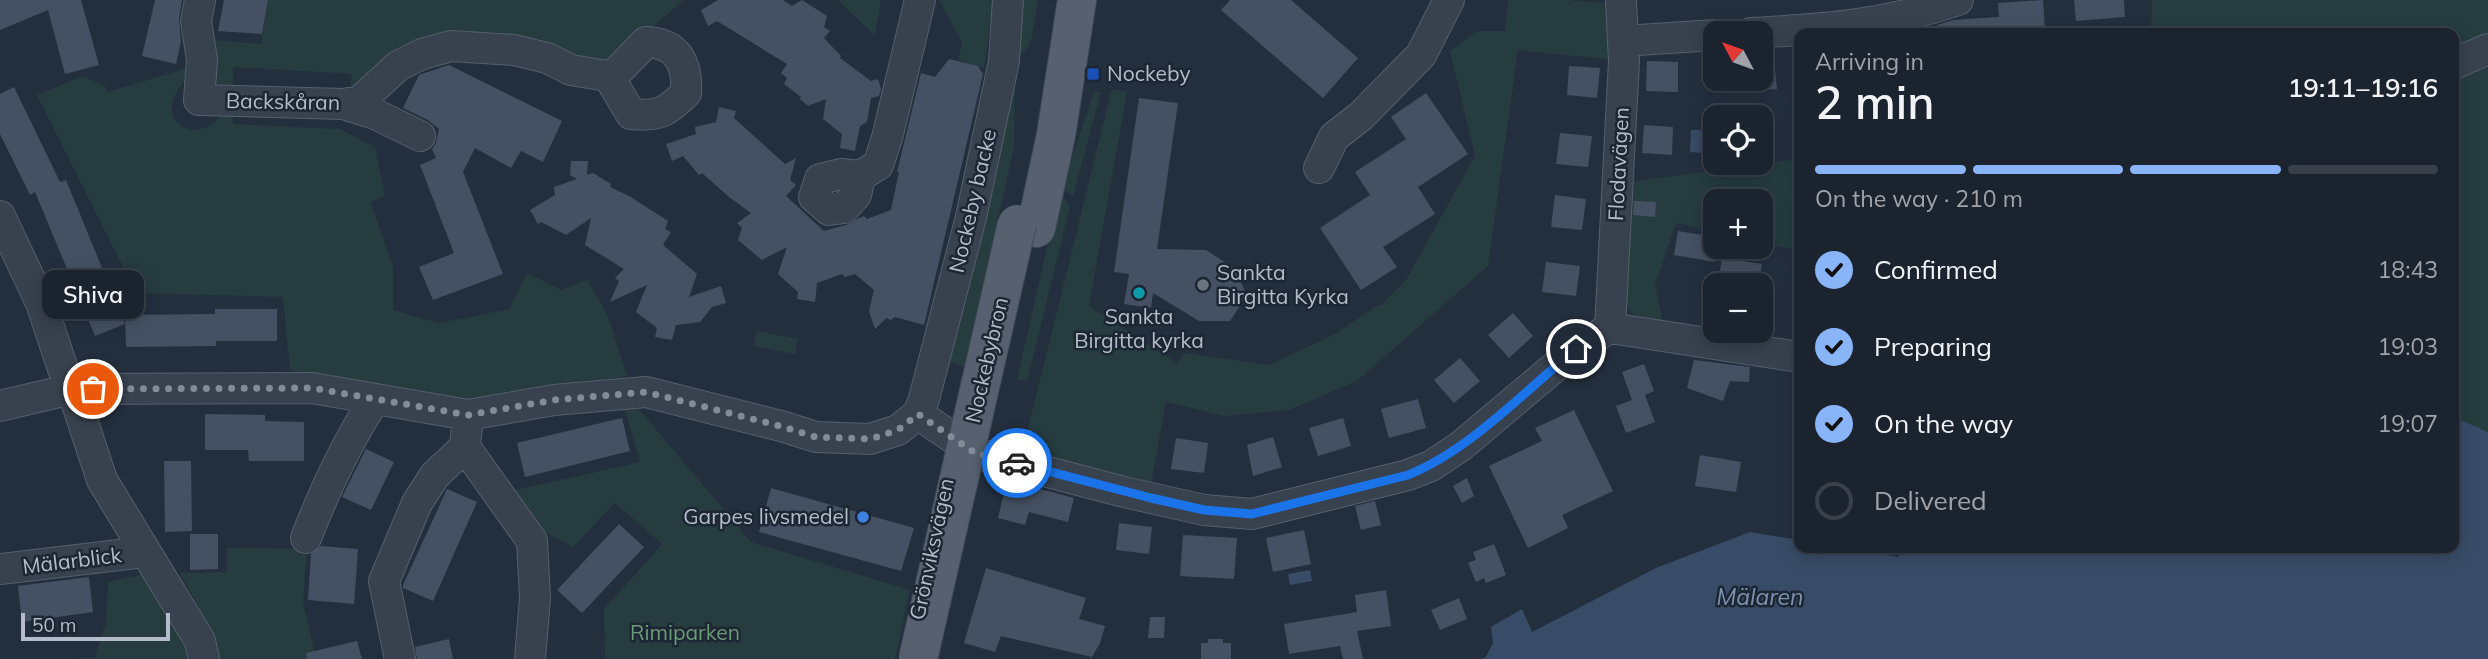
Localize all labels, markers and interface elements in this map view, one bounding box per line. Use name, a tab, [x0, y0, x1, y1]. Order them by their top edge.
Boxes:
north arrow	[1703, 21, 1773, 91]
map controls	[1703, 21, 1773, 343]
text: Arriving in	[1815, 47, 1924, 76]
place label: Nockeby	[1107, 60, 1191, 86]
marker: Nockeby	[1085, 66, 1101, 82]
text: 19:11–19:16	[2288, 71, 2438, 104]
text: 2 min	[1815, 73, 1934, 131]
street label: Backskåran	[226, 87, 340, 115]
button: locate	[1703, 105, 1773, 175]
street label: Flodavägen	[1602, 106, 1634, 222]
street label: Nockeby backe	[943, 126, 1001, 275]
text: On the way · 210 m	[1815, 184, 2023, 213]
button: +	[1703, 189, 1773, 259]
icon: check	[1815, 251, 1853, 289]
text: Confirmed	[1874, 253, 1998, 286]
text: 18:43	[2378, 255, 2438, 284]
place label: Sankta Birgitta Kyrka	[1217, 259, 1349, 309]
callout: Shiva	[42, 270, 144, 319]
button: −	[1703, 273, 1773, 343]
marker: Sankta Birgitta Kyrka	[1195, 277, 1211, 293]
text: Shiva	[63, 280, 123, 309]
marker: Sankta Birgitta kyrka	[1131, 285, 1147, 301]
street label: Nockebybron	[959, 294, 1013, 425]
place label: Sankta Birgitta kyrka	[1074, 303, 1204, 353]
pin	[1546, 319, 1606, 379]
icon: check	[1815, 328, 1853, 366]
icon: home	[1557, 330, 1595, 368]
text: Preparing	[1874, 330, 1992, 363]
text: 19:03	[2378, 332, 2438, 361]
pin	[63, 359, 123, 419]
icon: bag	[74, 370, 112, 408]
icon: check	[1815, 405, 1853, 443]
text: On the way	[1874, 407, 2013, 440]
text: 19:07	[2378, 409, 2438, 438]
courier	[982, 428, 1052, 498]
icon: car	[998, 444, 1036, 482]
street label: Grönviksvägen	[903, 476, 959, 622]
text: Delivered	[1874, 484, 1987, 517]
place label: Garpes livsmedel	[683, 503, 849, 529]
marker: Garpes livsmedel	[855, 509, 871, 525]
street label: Mälarblick	[21, 541, 123, 579]
water label: Mälaren	[1717, 582, 1804, 611]
scale bar	[21, 610, 170, 642]
text: 50 m	[32, 613, 76, 637]
park label: Rimiparken	[630, 619, 740, 645]

